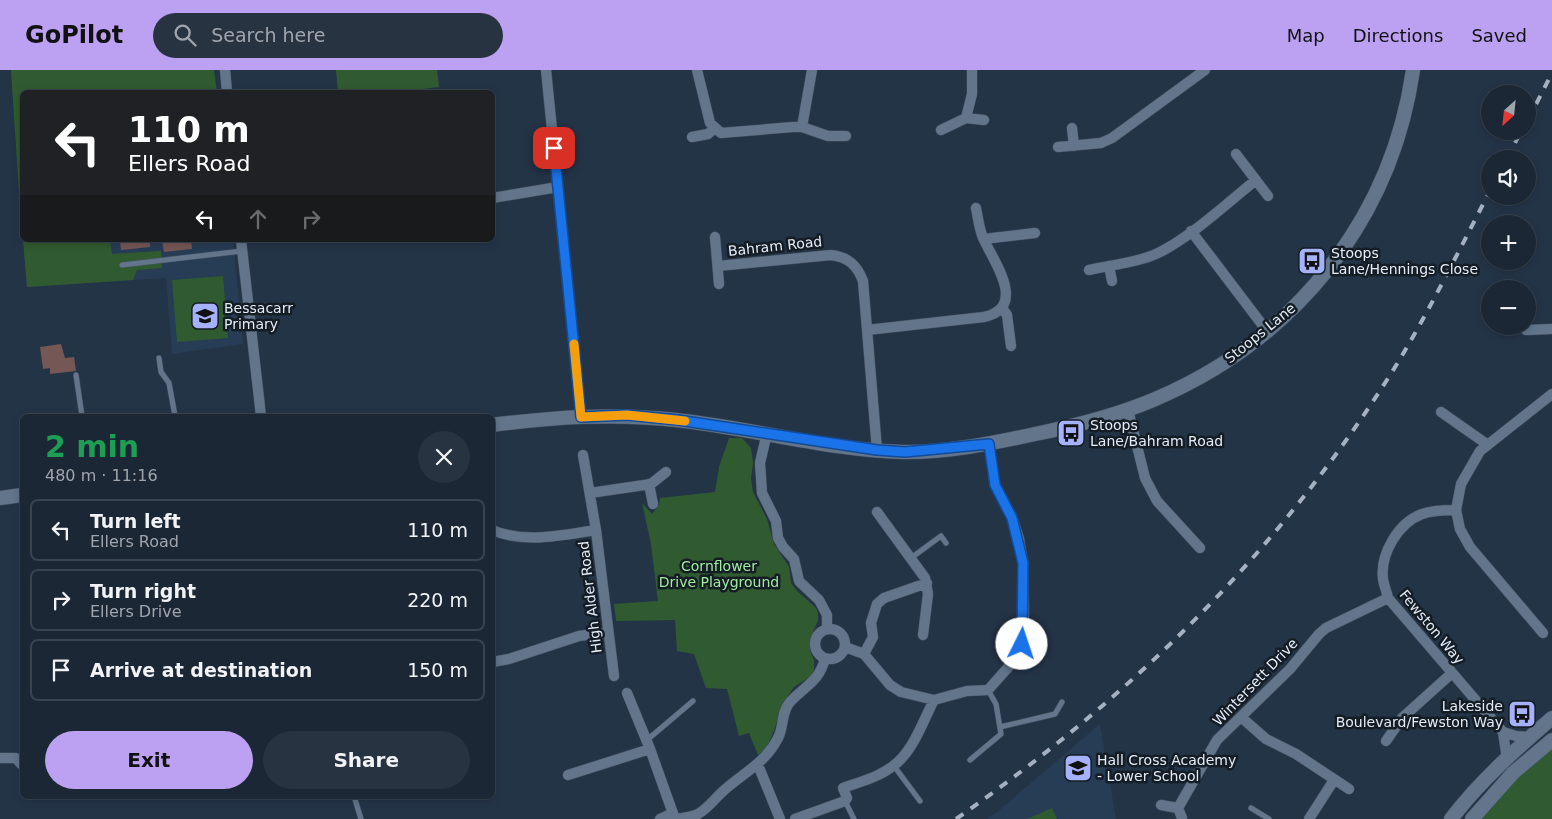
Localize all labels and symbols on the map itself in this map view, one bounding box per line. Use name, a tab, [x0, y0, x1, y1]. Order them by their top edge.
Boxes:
north arrow	[1481, 85, 1536, 140]
pin	[533, 127, 575, 169]
street label: Bahram Road	[727, 233, 823, 259]
place label: Stoops Lane/Hennings Close	[1331, 245, 1478, 277]
bus stop icon: Stoops Lane/Hennings Close	[1297, 246, 1327, 276]
place label: Bessacarr Primary	[224, 300, 293, 332]
street label: Stoops Lane	[1222, 300, 1298, 366]
school or university icon: Bessacarr Primary	[190, 301, 220, 331]
place label: Stoops Lane/Bahram Road	[1090, 417, 1223, 449]
bus stop icon: Stoops Lane/Bahram Road	[1056, 418, 1086, 448]
street label: High Alder Road	[575, 540, 605, 654]
park label: Cornflower Drive Playground	[659, 558, 779, 590]
street label: Fewston Way	[1396, 587, 1468, 667]
position arrow	[995, 617, 1047, 669]
street label: Wintersett Drive	[1209, 635, 1301, 729]
place label: Lakeside Boulevard/Fewston Way	[1336, 698, 1503, 730]
bus stop icon: Lakeside Boulevard/Fewston Way	[1507, 699, 1537, 729]
place label: Hall Cross Academy - Lower School	[1097, 752, 1236, 784]
school or university icon: Hall Cross Academy - Lower School	[1063, 753, 1093, 783]

